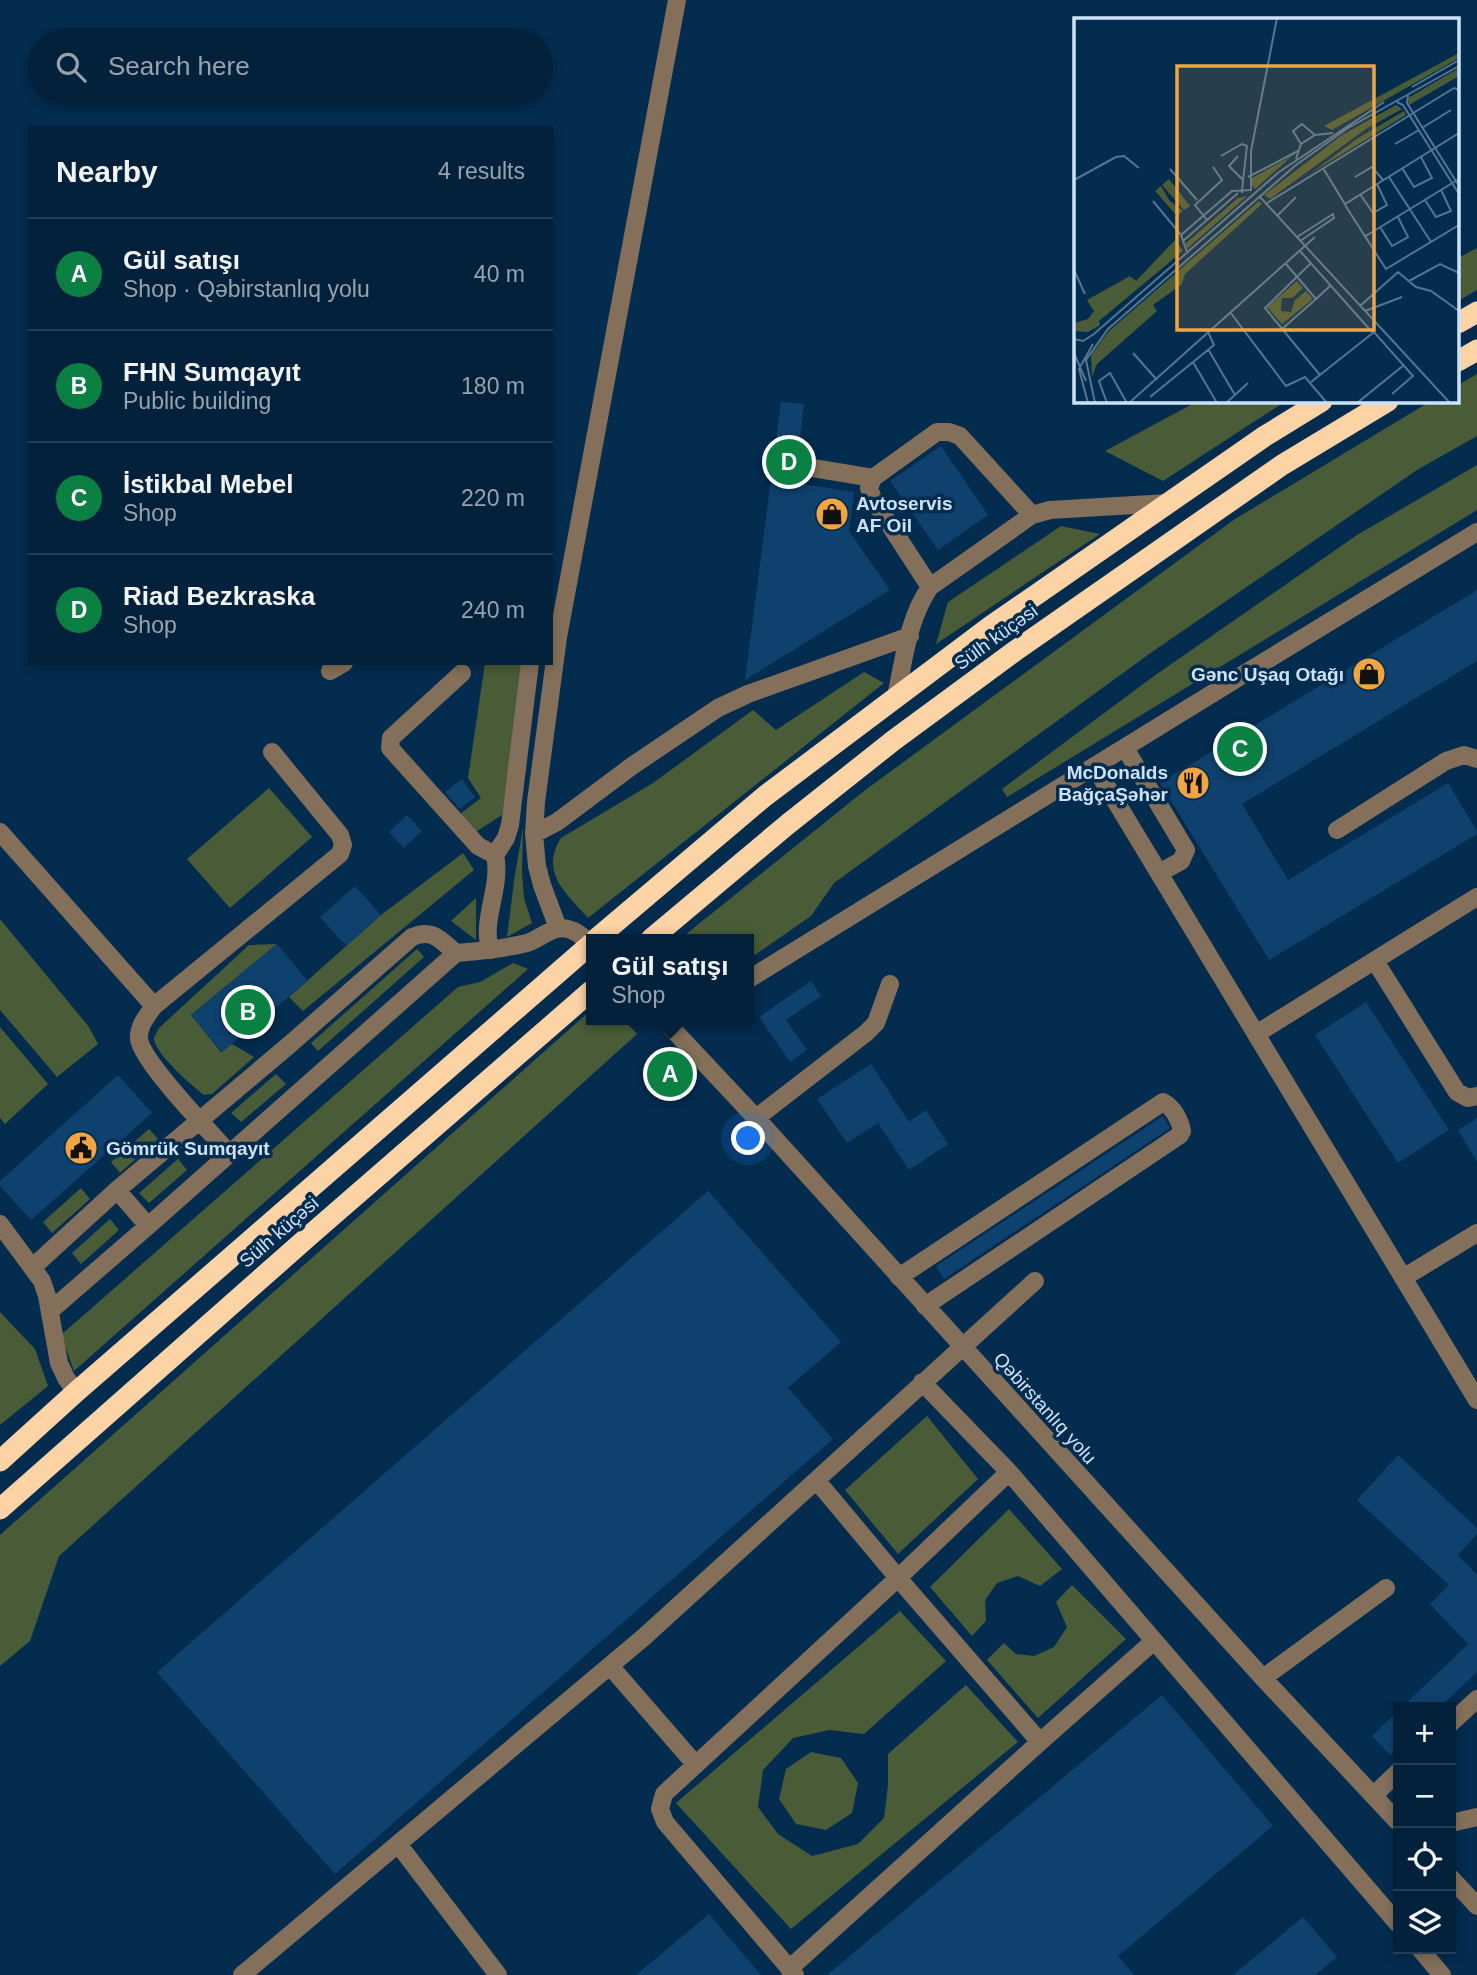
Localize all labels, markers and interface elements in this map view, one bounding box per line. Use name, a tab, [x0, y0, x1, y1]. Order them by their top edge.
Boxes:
inset map	[1074, 18, 1460, 402]
search box	[28, 28, 553, 105]
icon: search	[52, 48, 90, 86]
text: Search here	[108, 51, 250, 81]
text: Nearby	[56, 155, 158, 188]
text: 4 results	[438, 158, 525, 184]
text: Gül satışı	[123, 245, 240, 275]
text: A	[71, 261, 87, 287]
text: 40 m	[474, 261, 525, 287]
text: Shop · Qəbirstanlıq yolu	[123, 276, 370, 302]
text: FHN Sumqayıt	[123, 357, 301, 387]
text: B	[71, 373, 87, 399]
text: 180 m	[461, 373, 525, 399]
text: Public building	[123, 388, 271, 414]
pin: D	[766, 436, 812, 488]
text: İstikbal Mebel	[123, 469, 294, 499]
text: C	[71, 485, 87, 511]
text: 220 m	[461, 485, 525, 511]
place label: Avtoservis AF Oil	[856, 493, 952, 536]
shop icon: Avtoservis AF Oil	[813, 495, 851, 533]
text: Shop	[123, 500, 177, 526]
text: Riad Bezkraska	[123, 581, 315, 611]
text: D	[71, 597, 87, 623]
text: 240 m	[461, 597, 525, 623]
street label: Sülh küçəsi	[951, 600, 1041, 674]
text: Shop	[123, 612, 177, 638]
shop icon: Gənc Uşaq Otağı	[1350, 655, 1388, 693]
place label: Gənc Uşaq Otağı	[1191, 664, 1344, 685]
pin: C	[1217, 723, 1263, 775]
place label: McDonalds BağçaŞəhər	[1058, 762, 1169, 805]
restaurant icon: McDonalds BağçaŞəhər	[1174, 764, 1212, 802]
popup	[586, 934, 754, 1025]
text: Gül satışı	[611, 951, 729, 981]
text: Shop	[611, 982, 665, 1008]
pin: B	[225, 986, 271, 1038]
pin: A	[647, 1048, 693, 1100]
your location	[731, 1121, 765, 1155]
public building icon: Gömrük Sumqayıt	[62, 1129, 100, 1167]
place label: Gömrük Sumqayıt	[106, 1138, 270, 1159]
street label: Sülh küçəsi	[235, 1192, 323, 1272]
street label: Qəbirstanlıq yolu	[989, 1348, 1101, 1468]
map controls	[1393, 1702, 1456, 1954]
button: +	[1393, 1702, 1456, 1765]
button: −	[1393, 1765, 1456, 1828]
button: locate	[1393, 1828, 1456, 1891]
button: layers	[1393, 1891, 1456, 1954]

